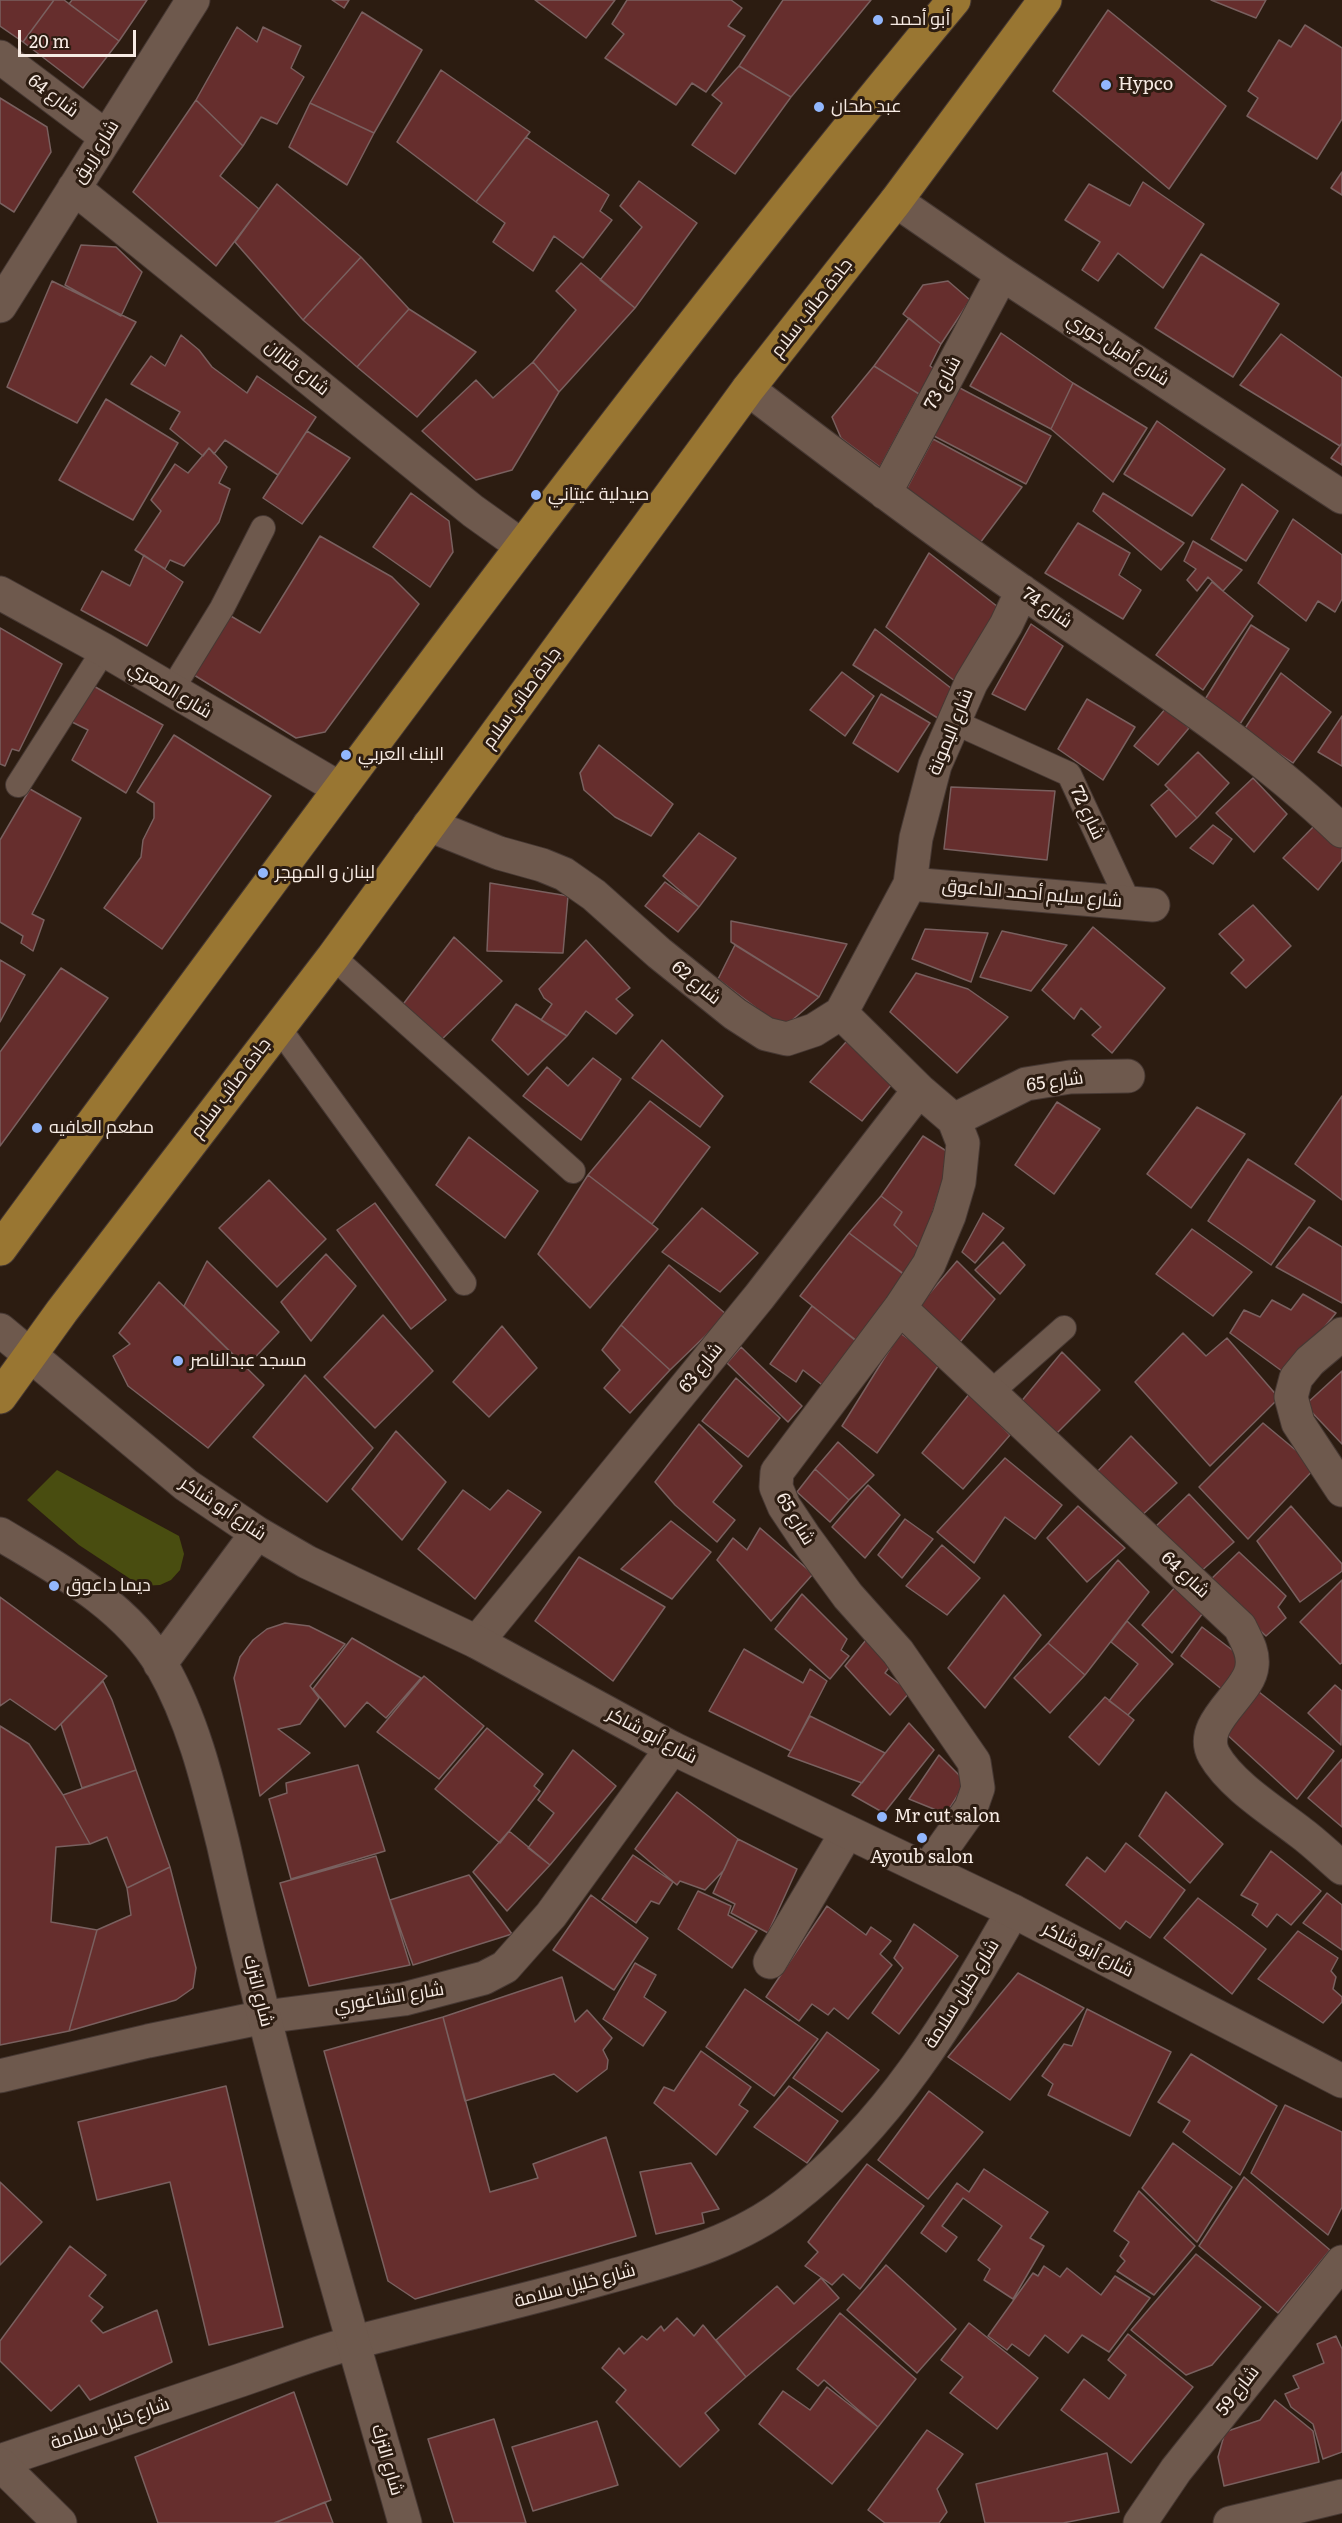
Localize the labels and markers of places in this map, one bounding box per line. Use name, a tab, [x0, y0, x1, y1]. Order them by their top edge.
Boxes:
place label: أبو أحمد	[890, 9, 950, 31]
marker: أبو أحمد	[871, 13, 885, 27]
place label: Hypco	[1118, 74, 1173, 96]
marker: Hypco	[1099, 78, 1113, 92]
place label: عبد طحان	[831, 96, 902, 118]
marker: عبد طحان	[812, 100, 826, 114]
place label: صيدلية عيتاني	[548, 484, 649, 506]
marker: صيدلية عيتاني	[529, 488, 543, 502]
place label: البنك العربي	[358, 744, 444, 766]
marker: البنك العربي	[339, 748, 353, 762]
place label: لبنان و المهجر	[275, 862, 375, 884]
marker: لبنان و المهجر	[256, 866, 270, 880]
place label: مطعم العافيه	[49, 1117, 154, 1139]
marker: مطعم العافيه	[30, 1121, 44, 1135]
place label: مسجد عبدالناصر	[190, 1350, 307, 1372]
marker: مسجد عبدالناصر	[171, 1354, 185, 1368]
place label: ديما داعوق	[66, 1575, 151, 1597]
marker: ديما داعوق	[47, 1579, 61, 1593]
place label: Mr cut salon	[894, 1806, 1000, 1828]
marker: Mr cut salon	[875, 1810, 889, 1824]
marker: Ayoub salon	[915, 1831, 929, 1845]
place label: Ayoub salon	[870, 1847, 974, 1869]

